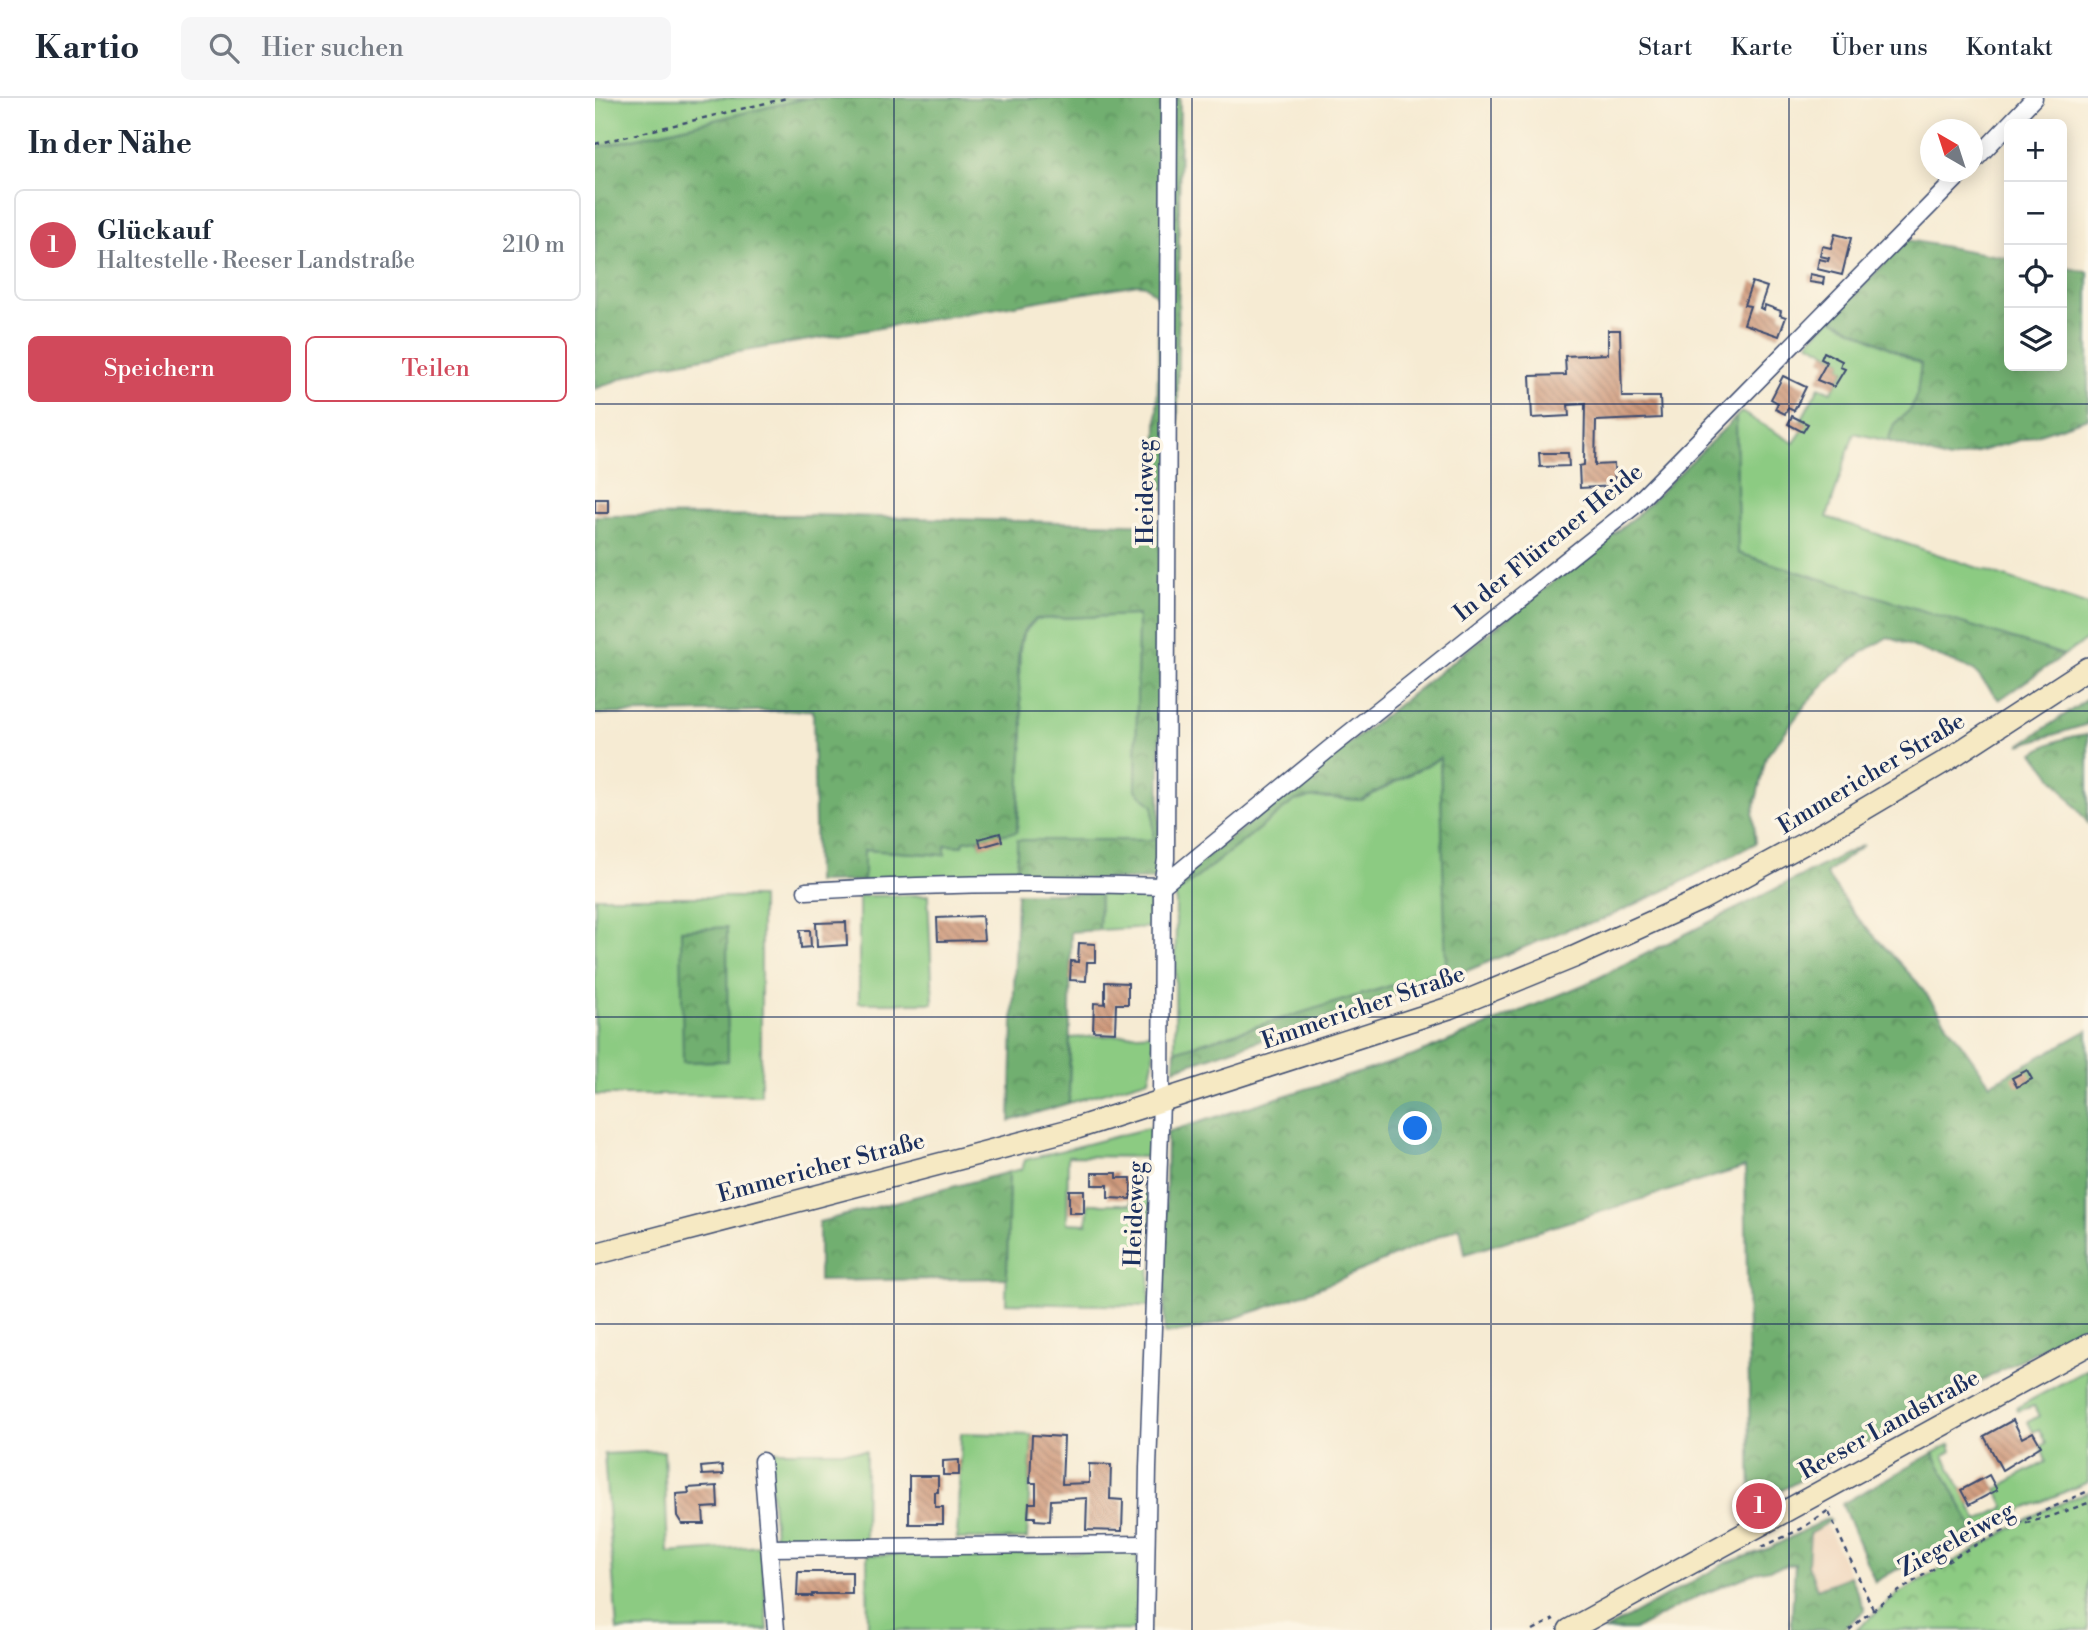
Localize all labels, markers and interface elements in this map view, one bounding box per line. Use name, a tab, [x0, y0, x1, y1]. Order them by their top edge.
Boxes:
search box	[181, 17, 671, 80]
text: Kartio	[35, 28, 139, 69]
icon: search	[205, 29, 243, 67]
text: Hier suchen	[261, 32, 404, 64]
text: Start	[1638, 33, 1692, 63]
text: Karte	[1730, 33, 1793, 63]
text: Über uns	[1831, 33, 1928, 63]
text: Kontakt	[1966, 33, 2053, 63]
north arrow	[1920, 119, 1983, 182]
map controls	[2004, 119, 2067, 371]
button: +	[2004, 119, 2067, 182]
text: In der Nähe	[28, 125, 192, 163]
button: −	[2004, 182, 2067, 245]
text: Glückauf	[97, 215, 211, 247]
text: 1	[47, 231, 59, 259]
text: 210 m	[502, 231, 565, 259]
button: locate	[2004, 245, 2067, 308]
text: Haltestelle · Reeser Landstraße	[97, 247, 415, 275]
button: layers	[2004, 308, 2067, 371]
button: Speichern	[28, 336, 291, 402]
button: Teilen	[305, 336, 567, 402]
street label: Heideweg	[1131, 438, 1161, 545]
street label: In der Flürener Heide	[1448, 457, 1649, 628]
street label: Emmericher Straße	[1772, 706, 1971, 842]
street label: Emmericher Straße	[1258, 959, 1469, 1057]
your location	[1398, 1111, 1432, 1145]
street label: Emmericher Straße	[714, 1126, 928, 1210]
street label: Heideweg	[1118, 1160, 1152, 1267]
street label: Reeser Landstraße	[1794, 1363, 1985, 1487]
pin: 1	[1736, 1480, 1782, 1532]
street label: Ziegeleiweg	[1893, 1495, 2020, 1584]

